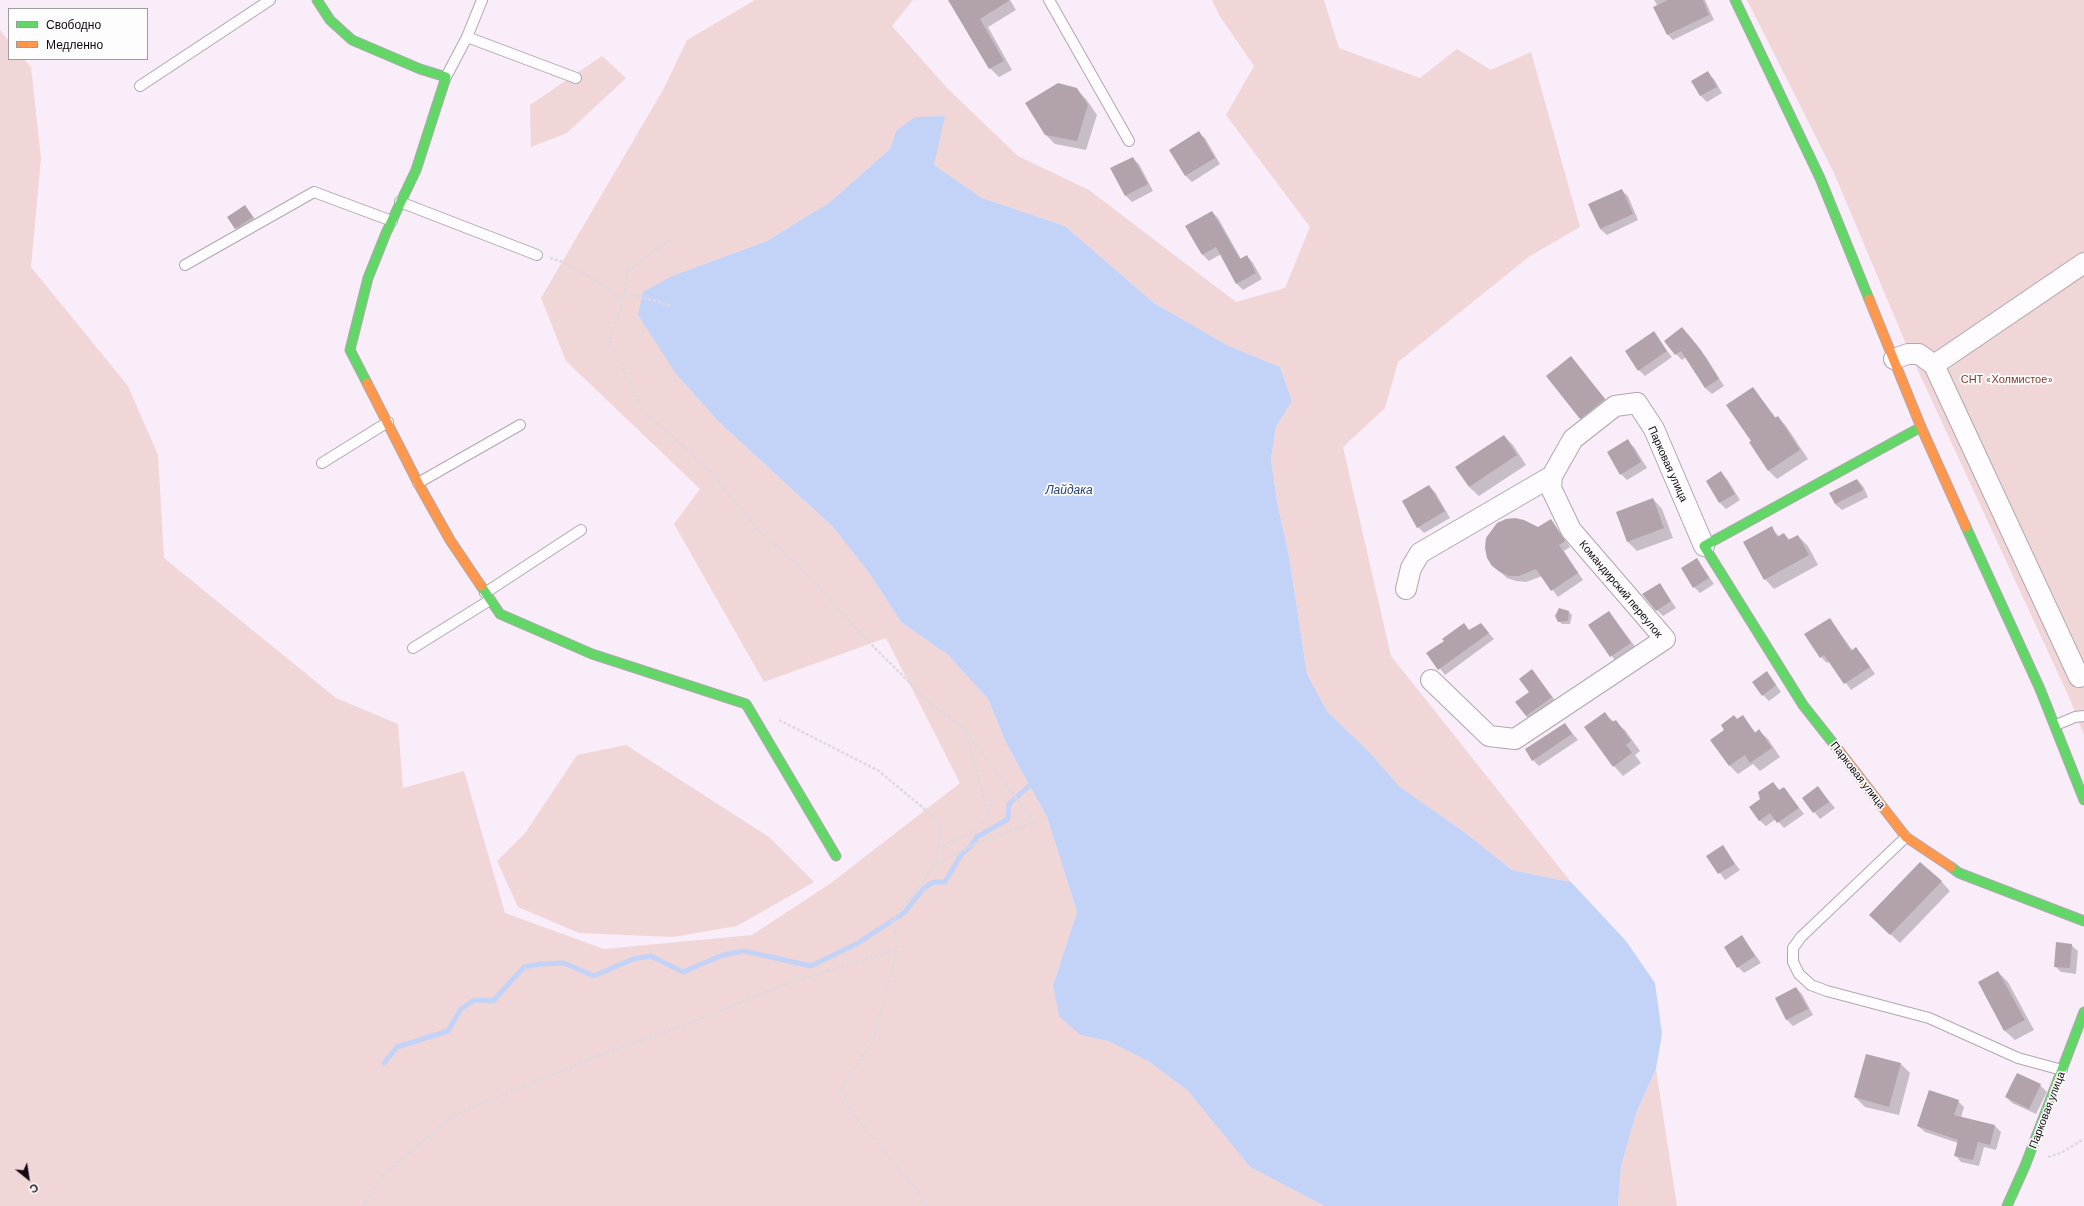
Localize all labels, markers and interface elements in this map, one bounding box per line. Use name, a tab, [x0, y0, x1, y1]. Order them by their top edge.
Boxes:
legend	[8, 8, 148, 60]
text: Свободно	[46, 17, 101, 31]
text: Медленно	[46, 37, 103, 51]
park label: СНТ «Холмистое»	[1961, 372, 2053, 386]
street label: Парковая улица	[1645, 424, 1691, 504]
water label: Лайдака	[1045, 483, 1093, 497]
street label: Командирский переулок	[1577, 538, 1665, 640]
street label: Парковая улица	[1828, 739, 1888, 811]
street label: Парковая улица	[2026, 1070, 2068, 1150]
north arrow	[8, 1158, 48, 1198]
text: С	[28, 1181, 41, 1196]

